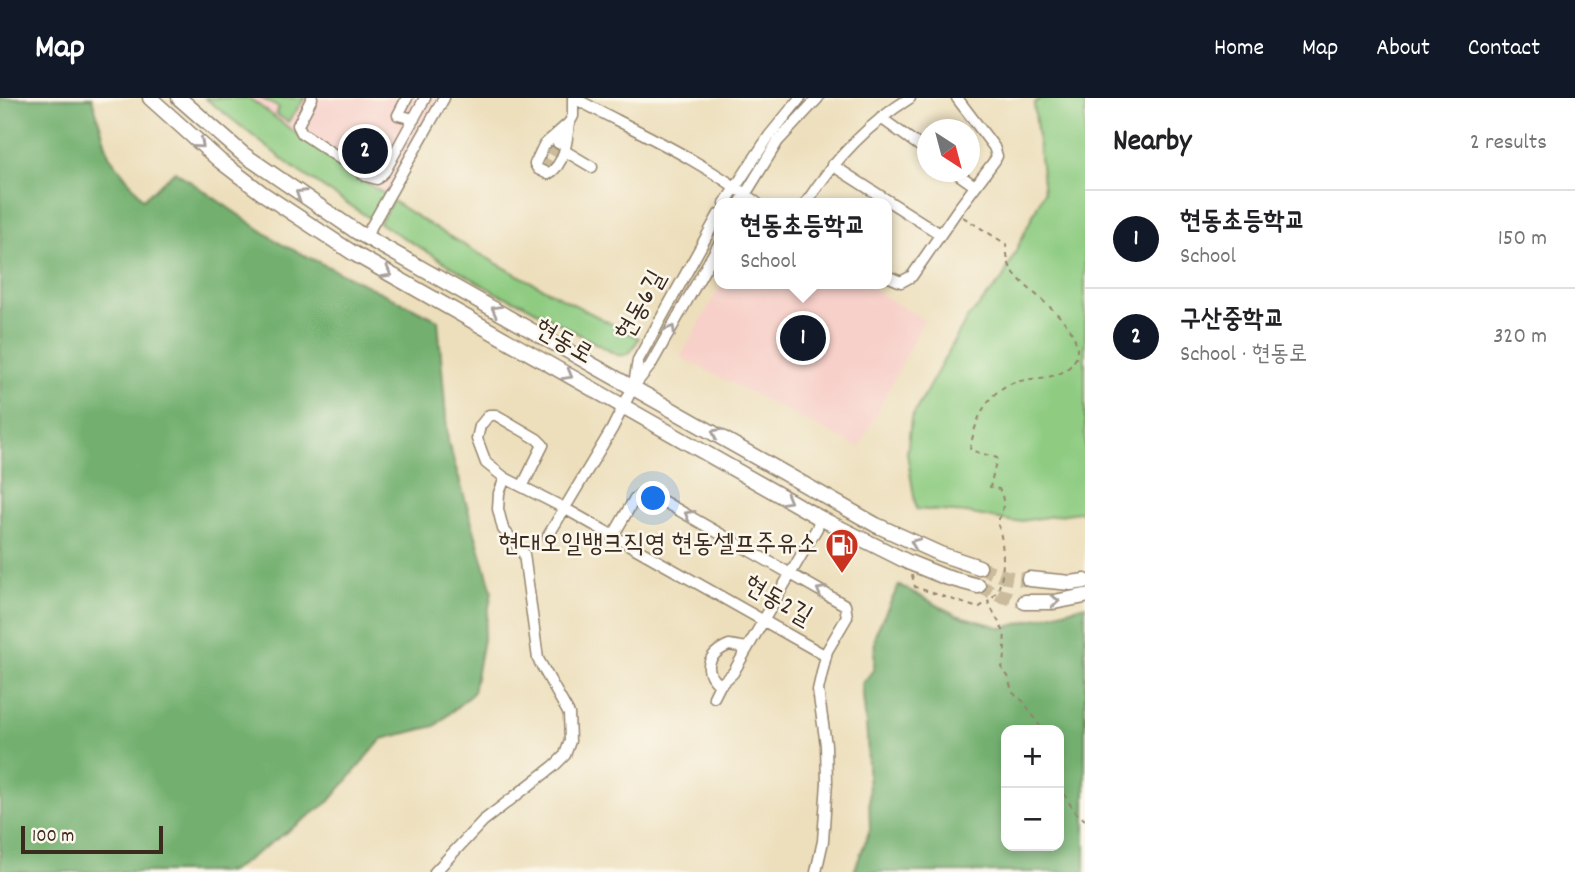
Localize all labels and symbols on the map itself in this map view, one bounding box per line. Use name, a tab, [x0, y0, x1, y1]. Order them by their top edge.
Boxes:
north arrow	[917, 119, 980, 182]
pin: 2	[342, 125, 388, 177]
one-way arrow	[192, 136, 205, 148]
one-way arrow	[295, 189, 308, 202]
street label: 현동6길	[608, 264, 677, 348]
one-way arrow	[380, 265, 393, 278]
one-way arrow	[491, 305, 504, 318]
street label: 현동로	[527, 311, 599, 375]
pin: 1	[780, 312, 826, 364]
one-way arrow	[663, 325, 676, 338]
one-way arrow	[561, 367, 574, 380]
one-way arrow	[711, 428, 723, 441]
your location	[636, 481, 670, 515]
one-way arrow	[779, 491, 792, 504]
one-way arrow	[683, 510, 696, 523]
fuel station icon: 현대오일뱅크직영 현동셀프주유소	[823, 526, 861, 575]
place label: 현대오일뱅크직영 현동셀프주유소	[498, 527, 818, 564]
one-way arrow	[910, 537, 922, 551]
street label: 현동2길	[736, 567, 818, 637]
one-way arrow	[816, 586, 828, 599]
one-way arrow	[1050, 594, 1061, 609]
scale bar	[21, 823, 163, 855]

